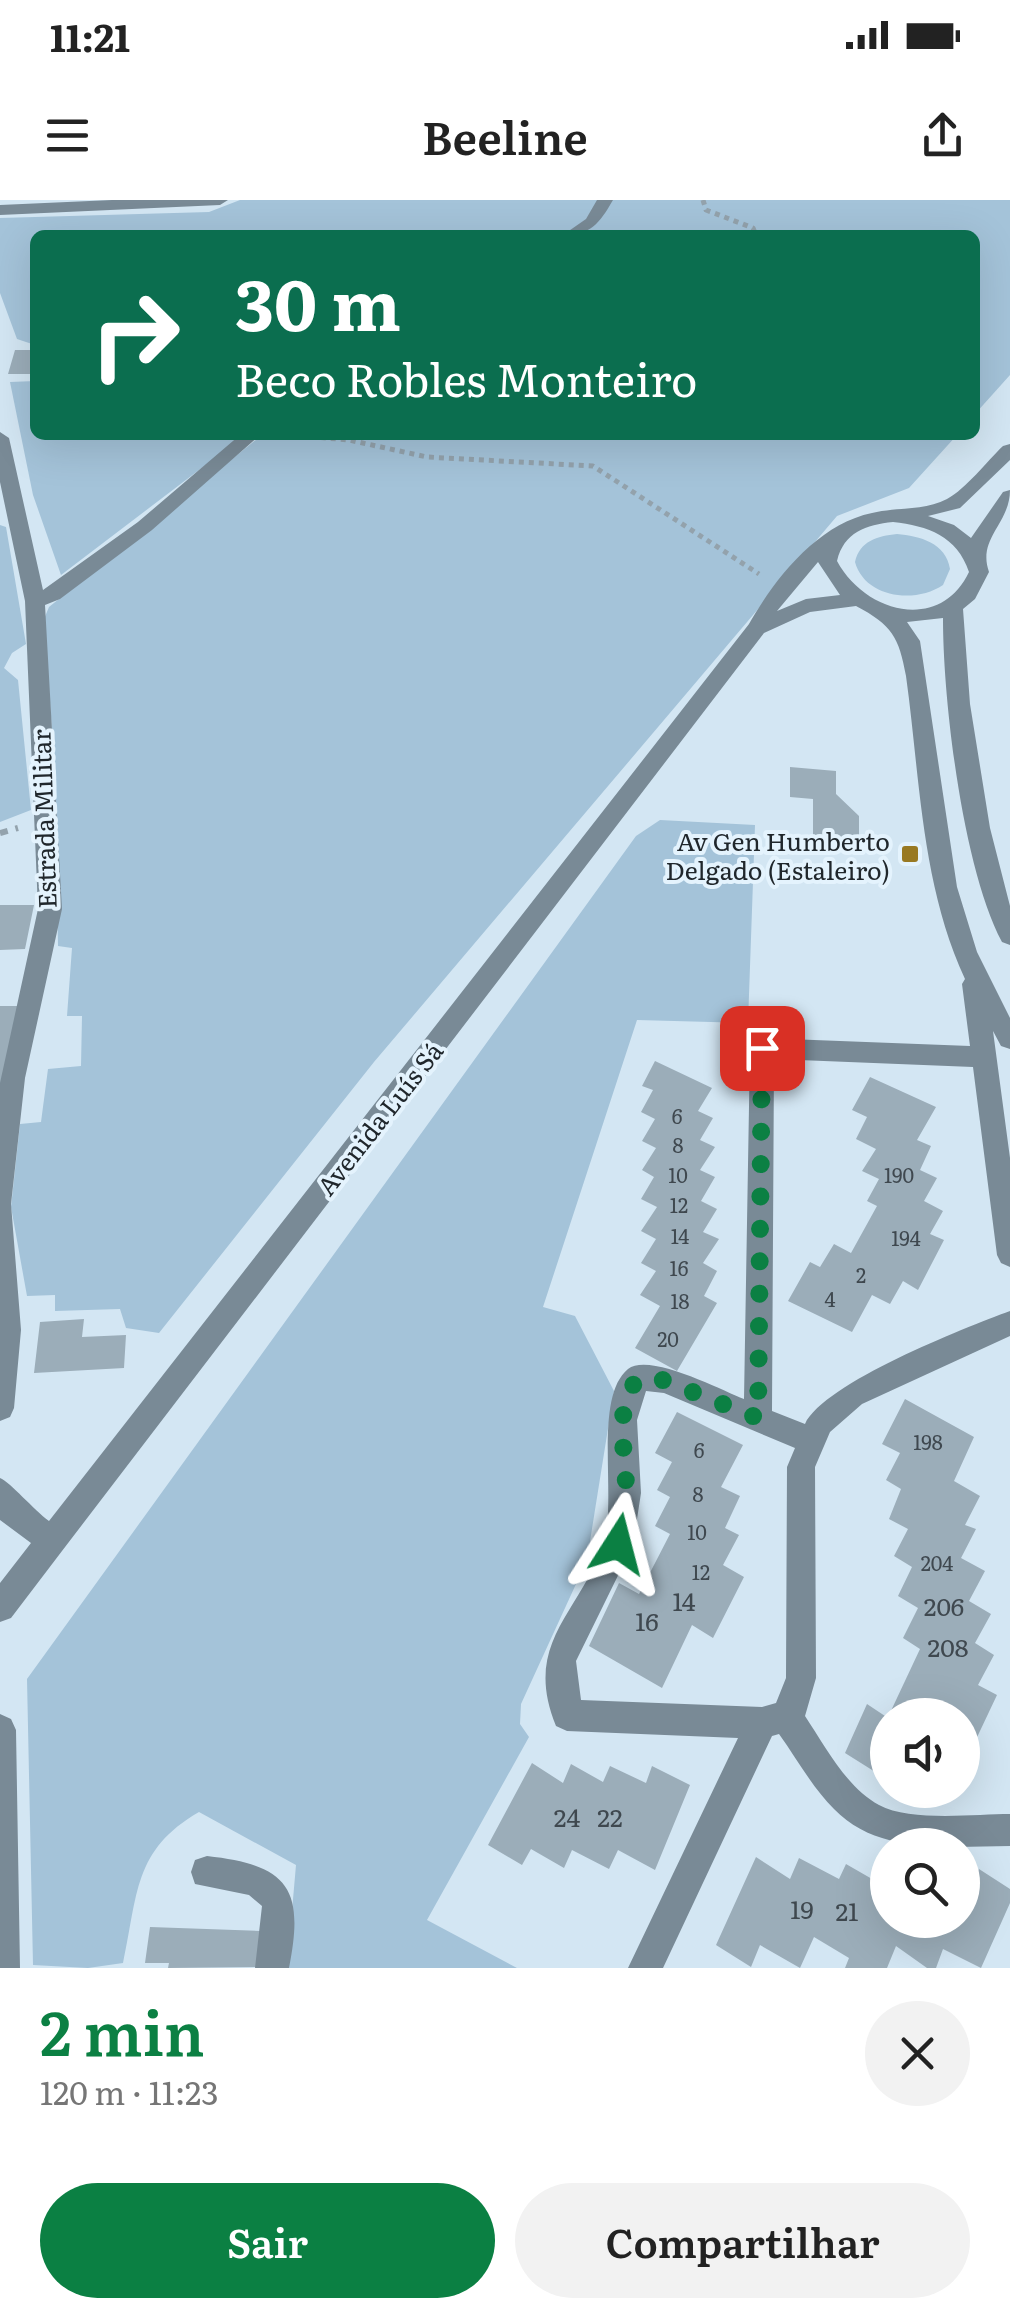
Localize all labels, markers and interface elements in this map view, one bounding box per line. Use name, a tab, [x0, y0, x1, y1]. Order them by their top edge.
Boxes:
text: 11:21	[50, 7, 130, 64]
text: Beeline	[422, 102, 588, 169]
icon: menu	[40, 108, 95, 163]
icon: share	[915, 108, 970, 163]
text: 30 m	[235, 249, 401, 353]
icon: right	[70, 270, 200, 400]
text: Beco Robles Monteiro	[235, 344, 697, 411]
street label: Estrada Militar	[21, 728, 65, 909]
place label: Av Gen Humberto Delgado (Estaleiro)	[666, 822, 890, 888]
marker: Av Gen Humberto Delgado (Estaleiro)	[899, 843, 921, 865]
pin	[720, 1006, 805, 1091]
icon: arrive	[735, 1021, 790, 1076]
street label: Avenida Luís Sá	[307, 1033, 451, 1203]
house number: 6	[672, 1100, 683, 1130]
house number: 8	[672, 1129, 684, 1159]
house number: 10	[668, 1159, 688, 1189]
house number: 190	[884, 1159, 914, 1189]
house number: 12	[670, 1189, 688, 1219]
house number: 14	[671, 1220, 689, 1250]
house number: 194	[891, 1222, 921, 1252]
house number: 16	[670, 1252, 689, 1282]
house number: 2	[856, 1259, 866, 1289]
house number: 4	[824, 1283, 836, 1313]
house number: 18	[670, 1285, 690, 1315]
house number: 20	[657, 1323, 679, 1353]
house number: 198	[913, 1426, 943, 1456]
house number: 6	[694, 1434, 705, 1464]
house number: 8	[692, 1478, 704, 1508]
position arrow	[566, 1492, 670, 1596]
house number: 10	[687, 1516, 707, 1546]
house number: 204	[921, 1547, 953, 1577]
house number: 12	[692, 1556, 710, 1586]
house number: 14	[673, 1582, 696, 1619]
house number: 206	[924, 1587, 964, 1624]
house number: 16	[635, 1602, 659, 1639]
house number: 208	[928, 1628, 968, 1665]
map controls	[870, 1698, 980, 1938]
button: sound	[870, 1698, 980, 1808]
house number: 24	[554, 1798, 580, 1835]
house number: 22	[597, 1798, 623, 1835]
button: search	[870, 1828, 980, 1938]
house number: 19	[790, 1890, 814, 1927]
house number: 21	[836, 1892, 858, 1929]
text: 2 min	[40, 1985, 205, 2074]
button: close	[865, 2001, 970, 2106]
text: 120 m · 11:23	[40, 2067, 219, 2115]
button: Sair	[40, 2183, 495, 2298]
button: Compartilhar	[515, 2183, 970, 2298]

